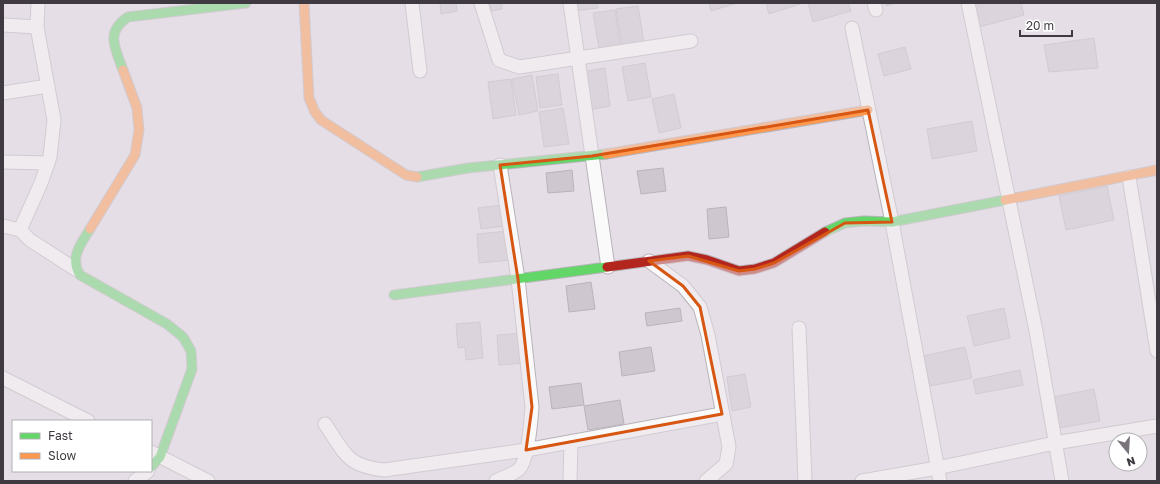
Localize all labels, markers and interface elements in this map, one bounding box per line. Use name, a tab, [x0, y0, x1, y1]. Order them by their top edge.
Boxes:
scale bar	[1020, 12, 1072, 38]
text: 20 m	[1026, 18, 1054, 33]
legend	[12, 420, 152, 472]
text: Fast	[48, 428, 73, 443]
north arrow	[1108, 432, 1148, 472]
text: Slow	[48, 448, 76, 463]
text: N	[1125, 455, 1137, 469]

